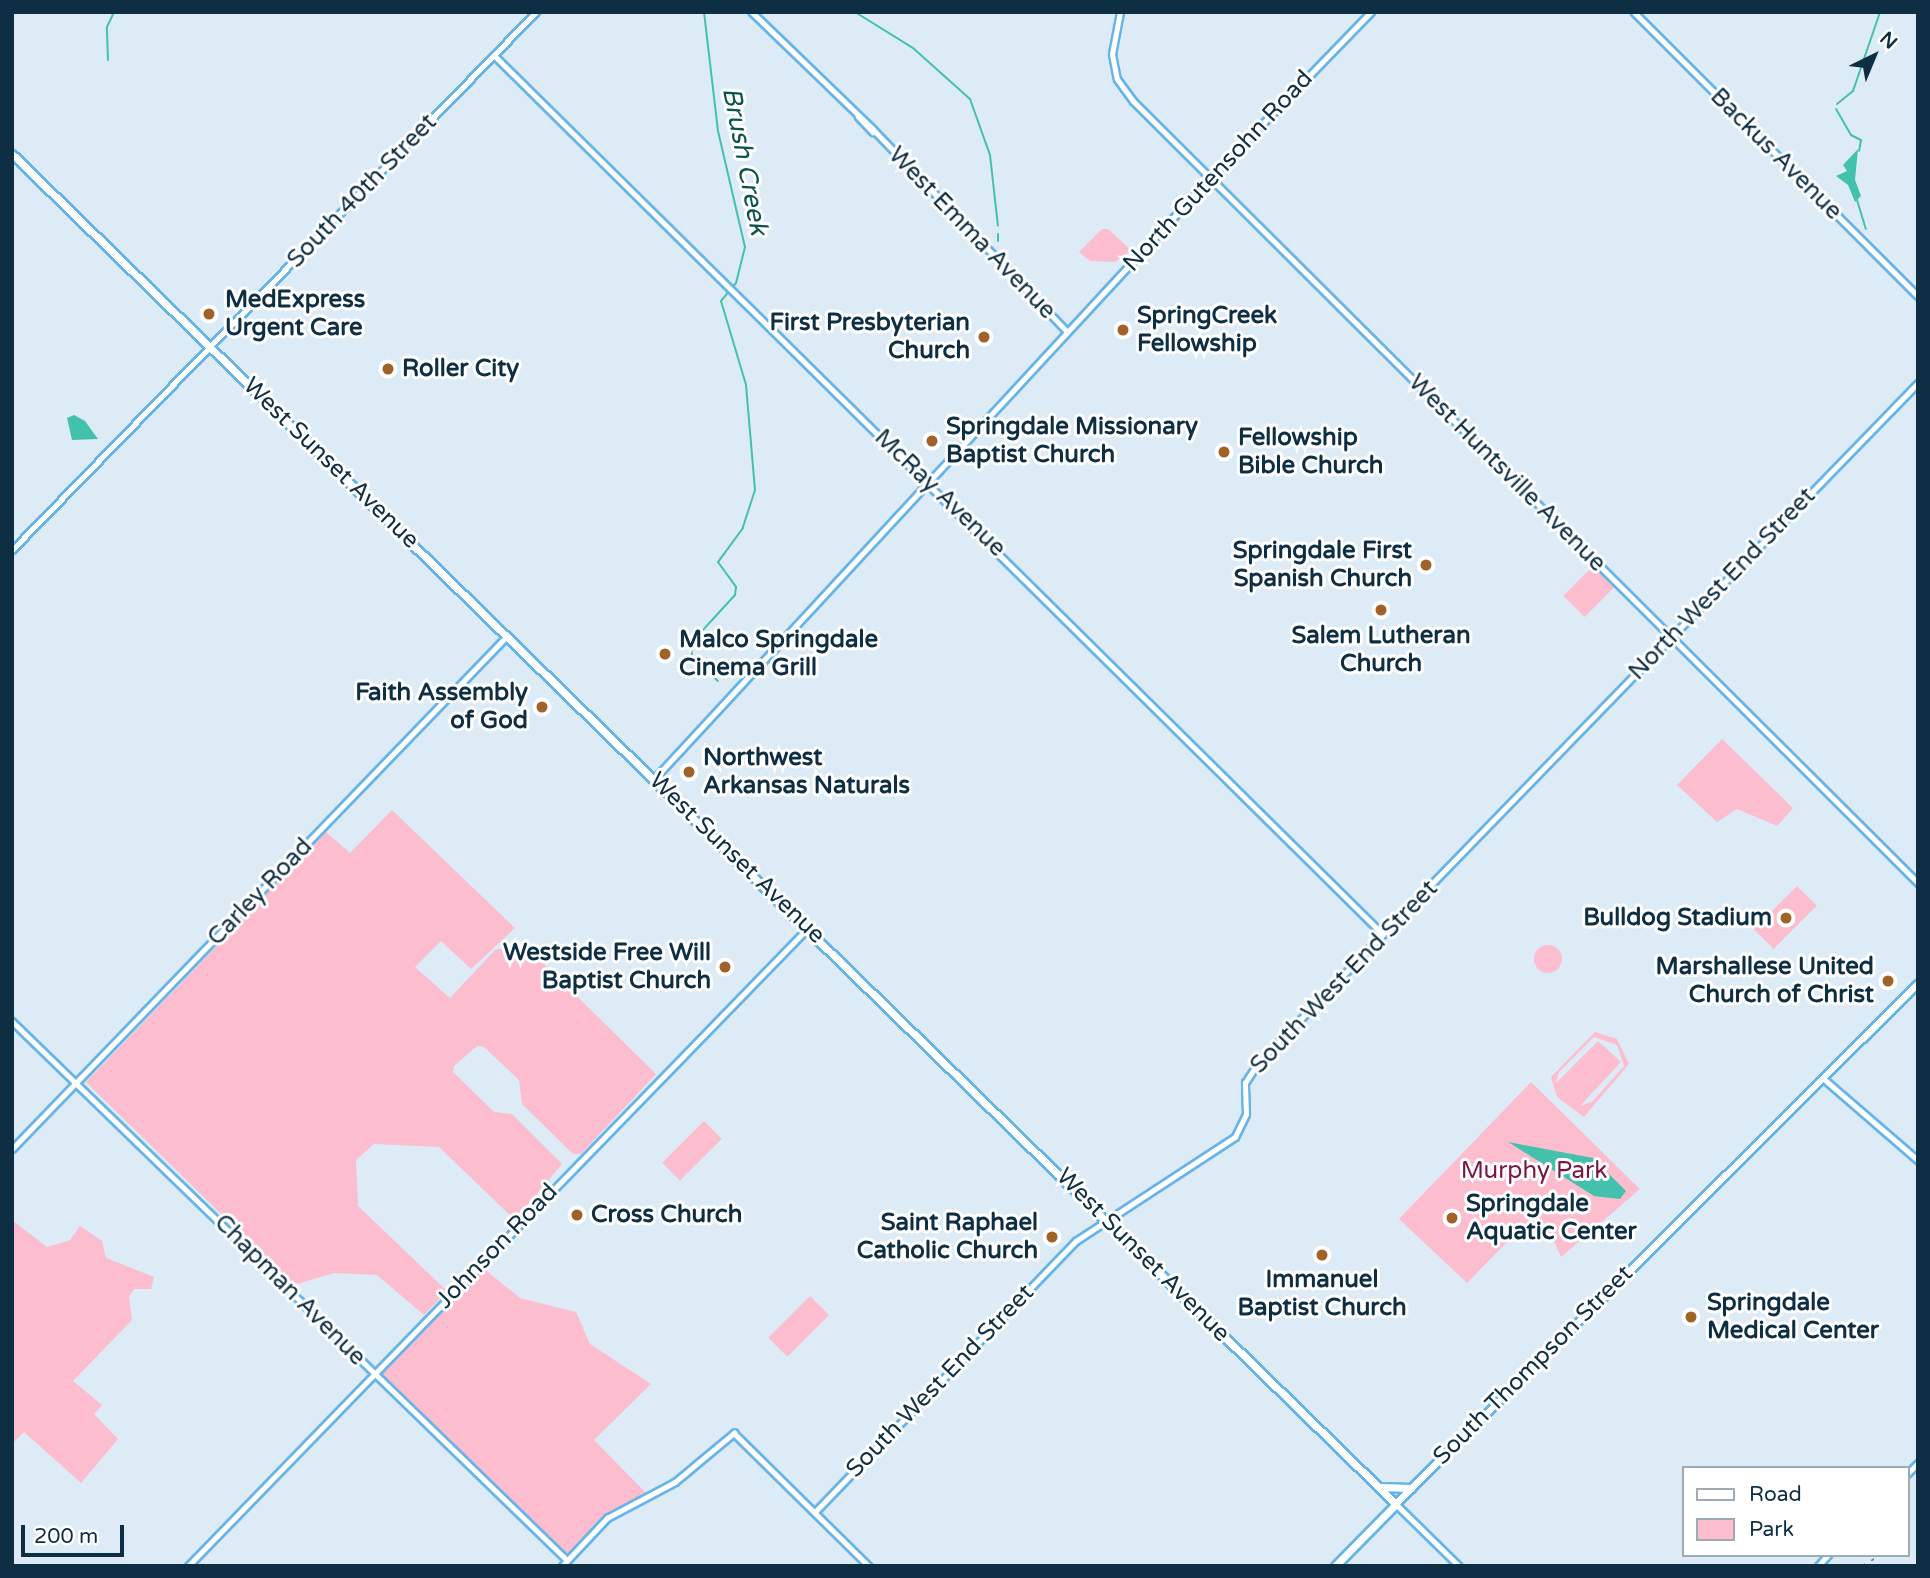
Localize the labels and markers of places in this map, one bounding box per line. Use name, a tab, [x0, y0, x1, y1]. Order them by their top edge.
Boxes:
place label: MedExpress Urgent Care	[225, 286, 365, 342]
place label: SpringCreek Fellowship	[1137, 302, 1277, 358]
marker: MedExpress Urgent Care	[199, 304, 219, 324]
place label: First Presbyterian Church	[770, 309, 970, 365]
marker: SpringCreek Fellowship	[1115, 322, 1131, 338]
marker: First Presbyterian Church	[976, 329, 992, 345]
place label: Roller City	[402, 355, 519, 383]
marker: Roller City	[380, 361, 396, 377]
place label: Springdale Missionary Baptist Church	[946, 413, 1198, 469]
place label: Fellowship Bible Church	[1238, 424, 1383, 480]
marker: Springdale Missionary Baptist Church	[924, 433, 940, 449]
marker: Fellowship Bible Church	[1216, 444, 1232, 460]
place label: Springdale First Spanish Church	[1233, 537, 1412, 593]
marker: Springdale First Spanish Church	[1418, 557, 1434, 573]
marker: Salem Lutheran Church	[1373, 602, 1389, 618]
place label: Salem Lutheran Church	[1291, 622, 1471, 678]
place label: Malco Springdale Cinema Grill	[679, 626, 878, 682]
marker: Malco Springdale Cinema Grill	[657, 646, 673, 662]
place label: Faith Assembly of God	[355, 679, 528, 735]
marker: Faith Assembly of God	[534, 699, 550, 715]
place label: Northwest Arkansas Naturals	[703, 744, 910, 800]
marker: Northwest Arkansas Naturals	[681, 764, 697, 780]
place label: Bulldog Stadium	[1583, 904, 1772, 932]
marker: Bulldog Stadium	[1778, 910, 1794, 926]
place label: Westside Free Will Baptist Church	[503, 939, 711, 995]
place label: Marshallese United Church of Christ	[1656, 953, 1874, 1009]
marker: Westside Free Will Baptist Church	[717, 959, 733, 975]
marker: Marshallese United Church of Christ	[1880, 973, 1896, 989]
place label: Springdale Aquatic Center	[1466, 1190, 1637, 1246]
place label: Cross Church	[591, 1201, 742, 1229]
marker: Cross Church	[569, 1207, 585, 1223]
place label: Saint Raphael Catholic Church	[857, 1209, 1038, 1265]
marker: Springdale Aquatic Center	[1444, 1210, 1460, 1226]
marker: Saint Raphael Catholic Church	[1044, 1229, 1060, 1245]
marker: Immanuel Baptist Church	[1314, 1247, 1330, 1263]
place label: Immanuel Baptist Church	[1237, 1266, 1407, 1322]
place label: Springdale Medical Center	[1707, 1289, 1879, 1345]
marker: Springdale Medical Center	[1681, 1307, 1701, 1327]

